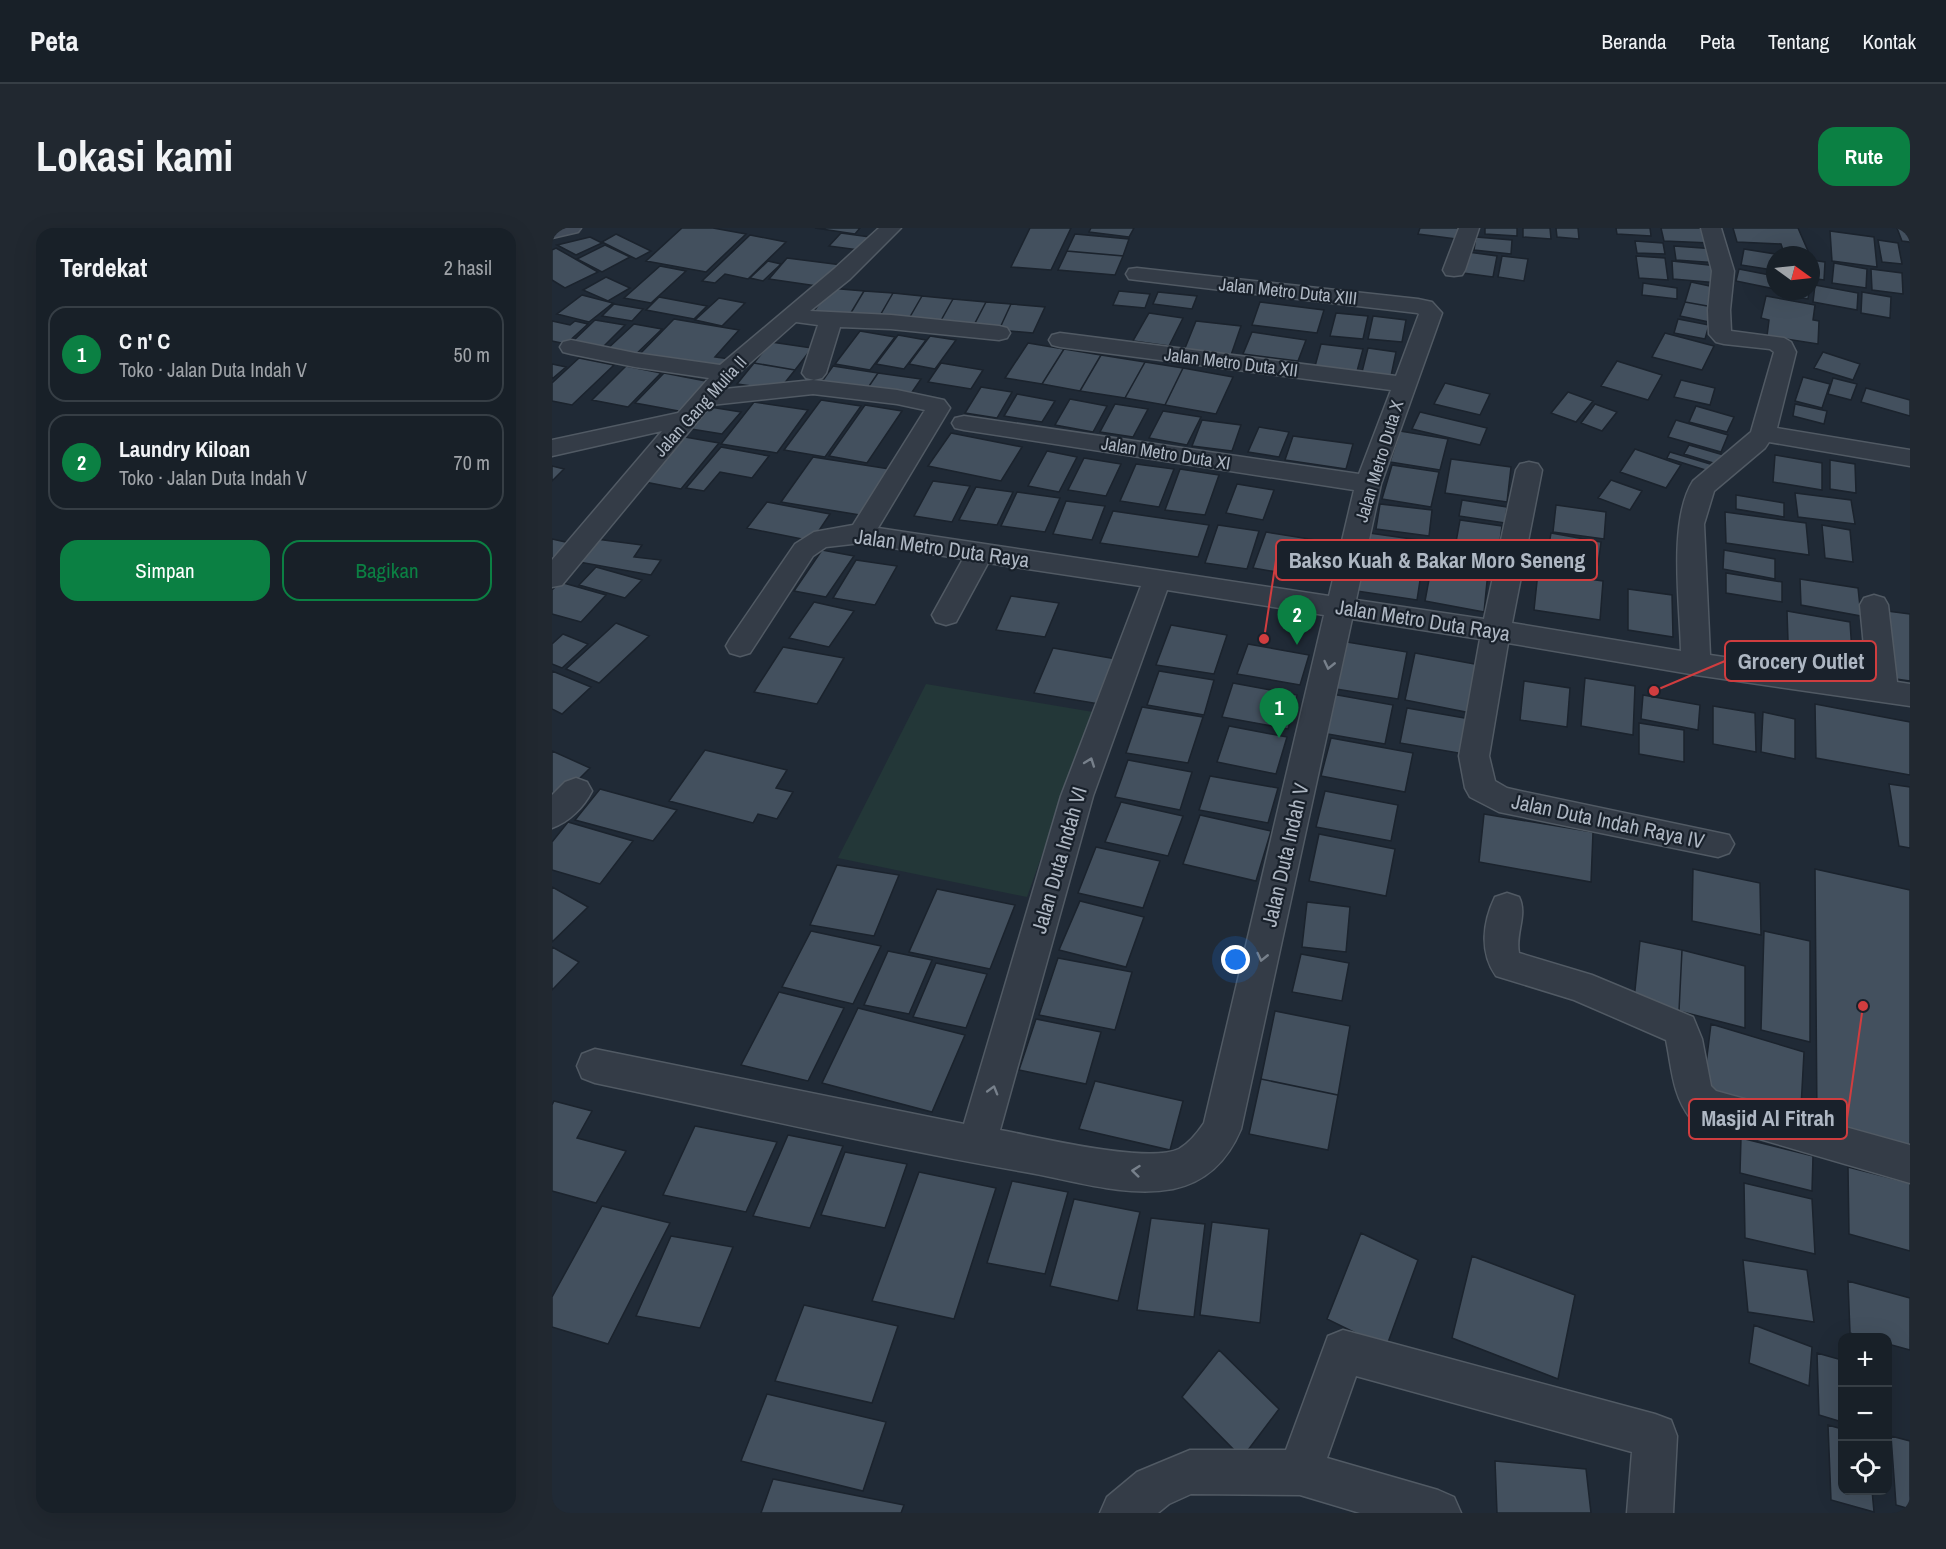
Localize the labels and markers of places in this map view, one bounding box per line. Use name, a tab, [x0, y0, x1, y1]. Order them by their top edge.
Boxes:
callout: Bakso Kuah & Bakar Moro Seneng	[1276, 540, 1597, 580]
pin: 2	[1278, 596, 1316, 645]
callout: Grocery Outlet	[1725, 641, 1876, 681]
pin: 1	[1260, 688, 1298, 738]
callout: Masjid Al Fitrah	[1689, 1099, 1847, 1139]

